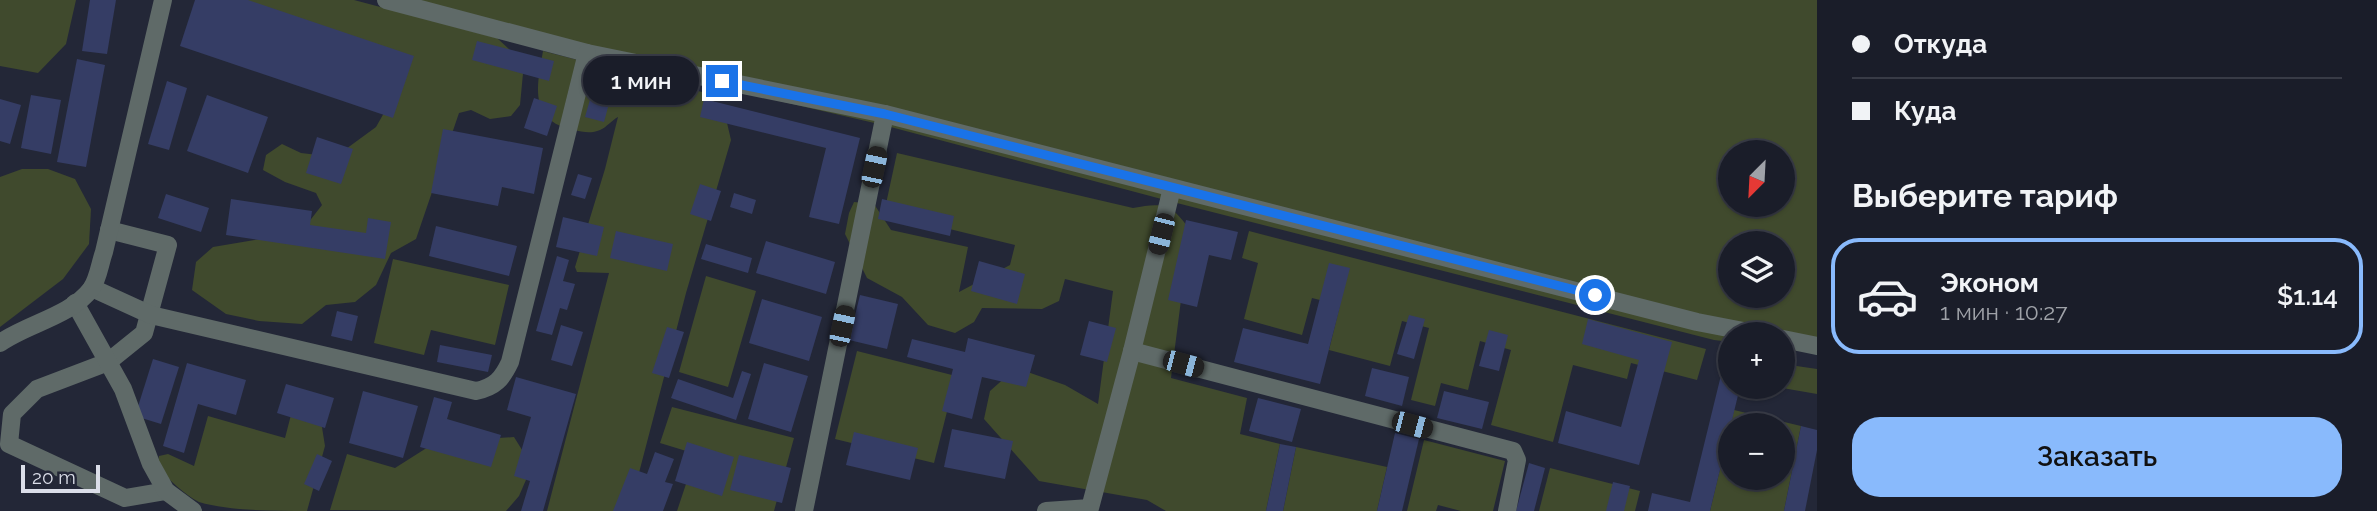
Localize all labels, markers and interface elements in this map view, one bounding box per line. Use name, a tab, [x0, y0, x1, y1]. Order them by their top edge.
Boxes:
text: Откуда	[1894, 29, 1987, 59]
callout: 1 мин	[582, 56, 698, 106]
route end	[706, 65, 738, 97]
text: 1 мин	[611, 67, 671, 94]
text: Куда	[1894, 96, 1957, 126]
north arrow	[1718, 140, 1796, 217]
map controls	[1718, 140, 1795, 490]
car	[860, 144, 889, 190]
text: Выберите тариф	[1852, 177, 2118, 214]
car	[1146, 211, 1177, 257]
button: layers	[1718, 231, 1795, 308]
icon: car	[1856, 265, 1919, 328]
text: Эконом	[1940, 268, 2039, 298]
route start	[1579, 279, 1611, 311]
text: $1.14	[2277, 281, 2338, 311]
text: 1 мин · 10:27	[1940, 298, 2068, 325]
car	[828, 303, 857, 349]
button: +	[1718, 322, 1795, 399]
car	[1160, 348, 1207, 380]
car	[1389, 409, 1436, 441]
button: −	[1718, 413, 1795, 490]
button: Заказать	[1852, 417, 2342, 497]
scale bar	[21, 462, 100, 494]
text: 20 m	[32, 466, 76, 488]

